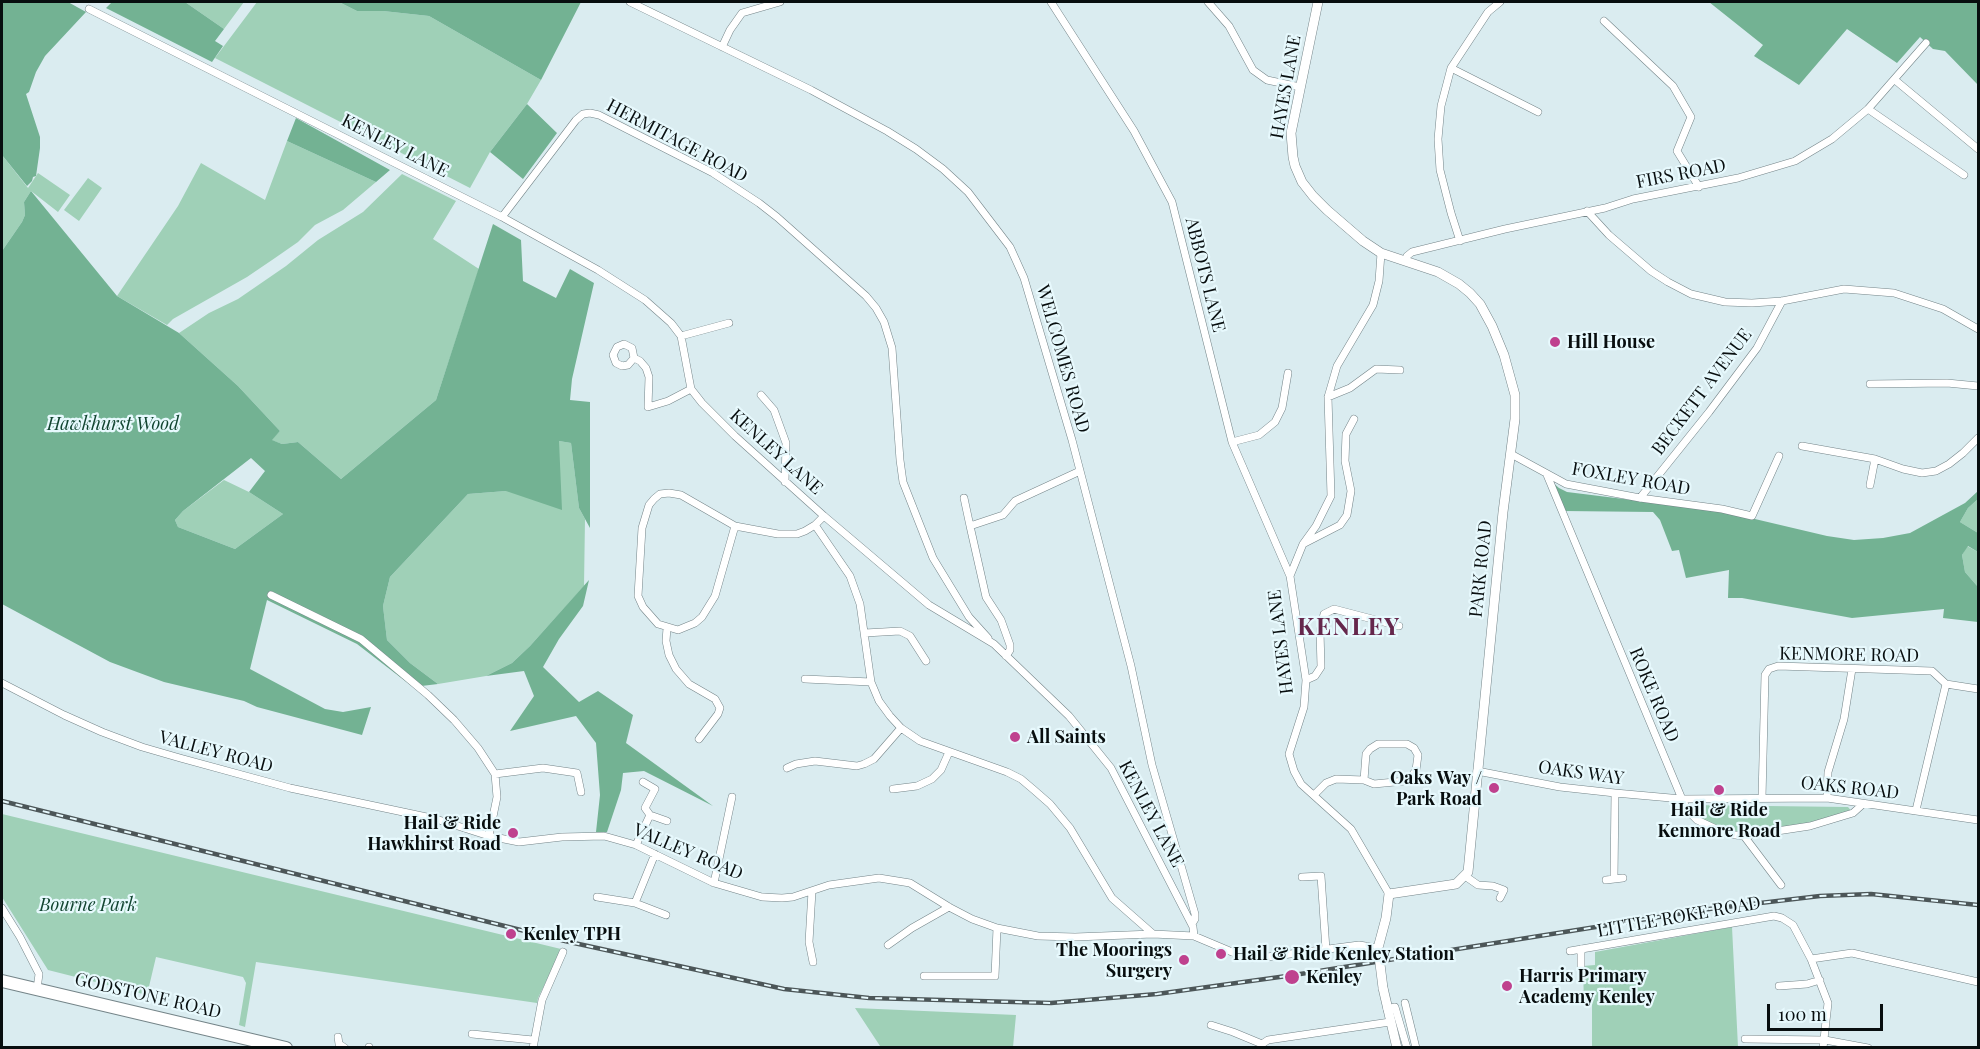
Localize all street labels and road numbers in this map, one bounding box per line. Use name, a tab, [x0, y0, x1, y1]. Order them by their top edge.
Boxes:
street label: HAYES LANE	[1266, 33, 1306, 141]
street label: HERMITAGE ROAD	[603, 95, 751, 187]
street label: KENLEY LANE	[338, 110, 452, 182]
street label: FIRS ROAD	[1634, 155, 1728, 193]
street label: ABBOTS LANE	[1180, 216, 1230, 334]
street label: WELCOMES ROAD	[1032, 283, 1094, 435]
street label: BECKETT AVENUE	[1647, 325, 1757, 459]
street label: KENLEY LANE	[725, 405, 827, 499]
street label: FOXLEY ROAD	[1570, 458, 1692, 500]
street label: PARK ROAD	[1465, 519, 1497, 619]
street label: HAYES LANE	[1264, 589, 1298, 695]
street label: KENMORE ROAD	[1779, 643, 1919, 667]
street label: ROKE ROAD	[1624, 644, 1684, 746]
street label: VALLEY ROAD	[157, 726, 275, 778]
street label: OAKS WAY	[1537, 756, 1625, 790]
street label: KENLEY LANE	[1114, 757, 1188, 871]
street label: OAKS ROAD	[1800, 772, 1900, 804]
street label: VALLEY ROAD	[630, 819, 746, 885]
street label: LITTLE ROKE ROAD	[1595, 892, 1763, 942]
street label: GODSTONE ROAD	[73, 969, 223, 1023]

